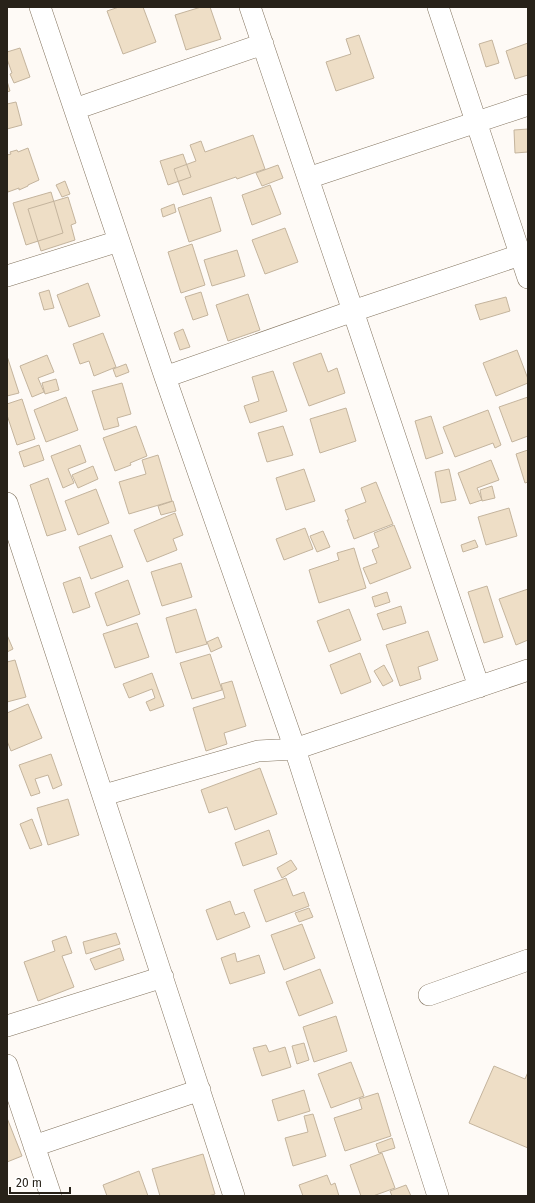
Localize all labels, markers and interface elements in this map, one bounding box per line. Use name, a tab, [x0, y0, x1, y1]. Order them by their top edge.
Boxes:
scale bar	[10, 1169, 70, 1195]
text: 20 m	[16, 1176, 42, 1190]

